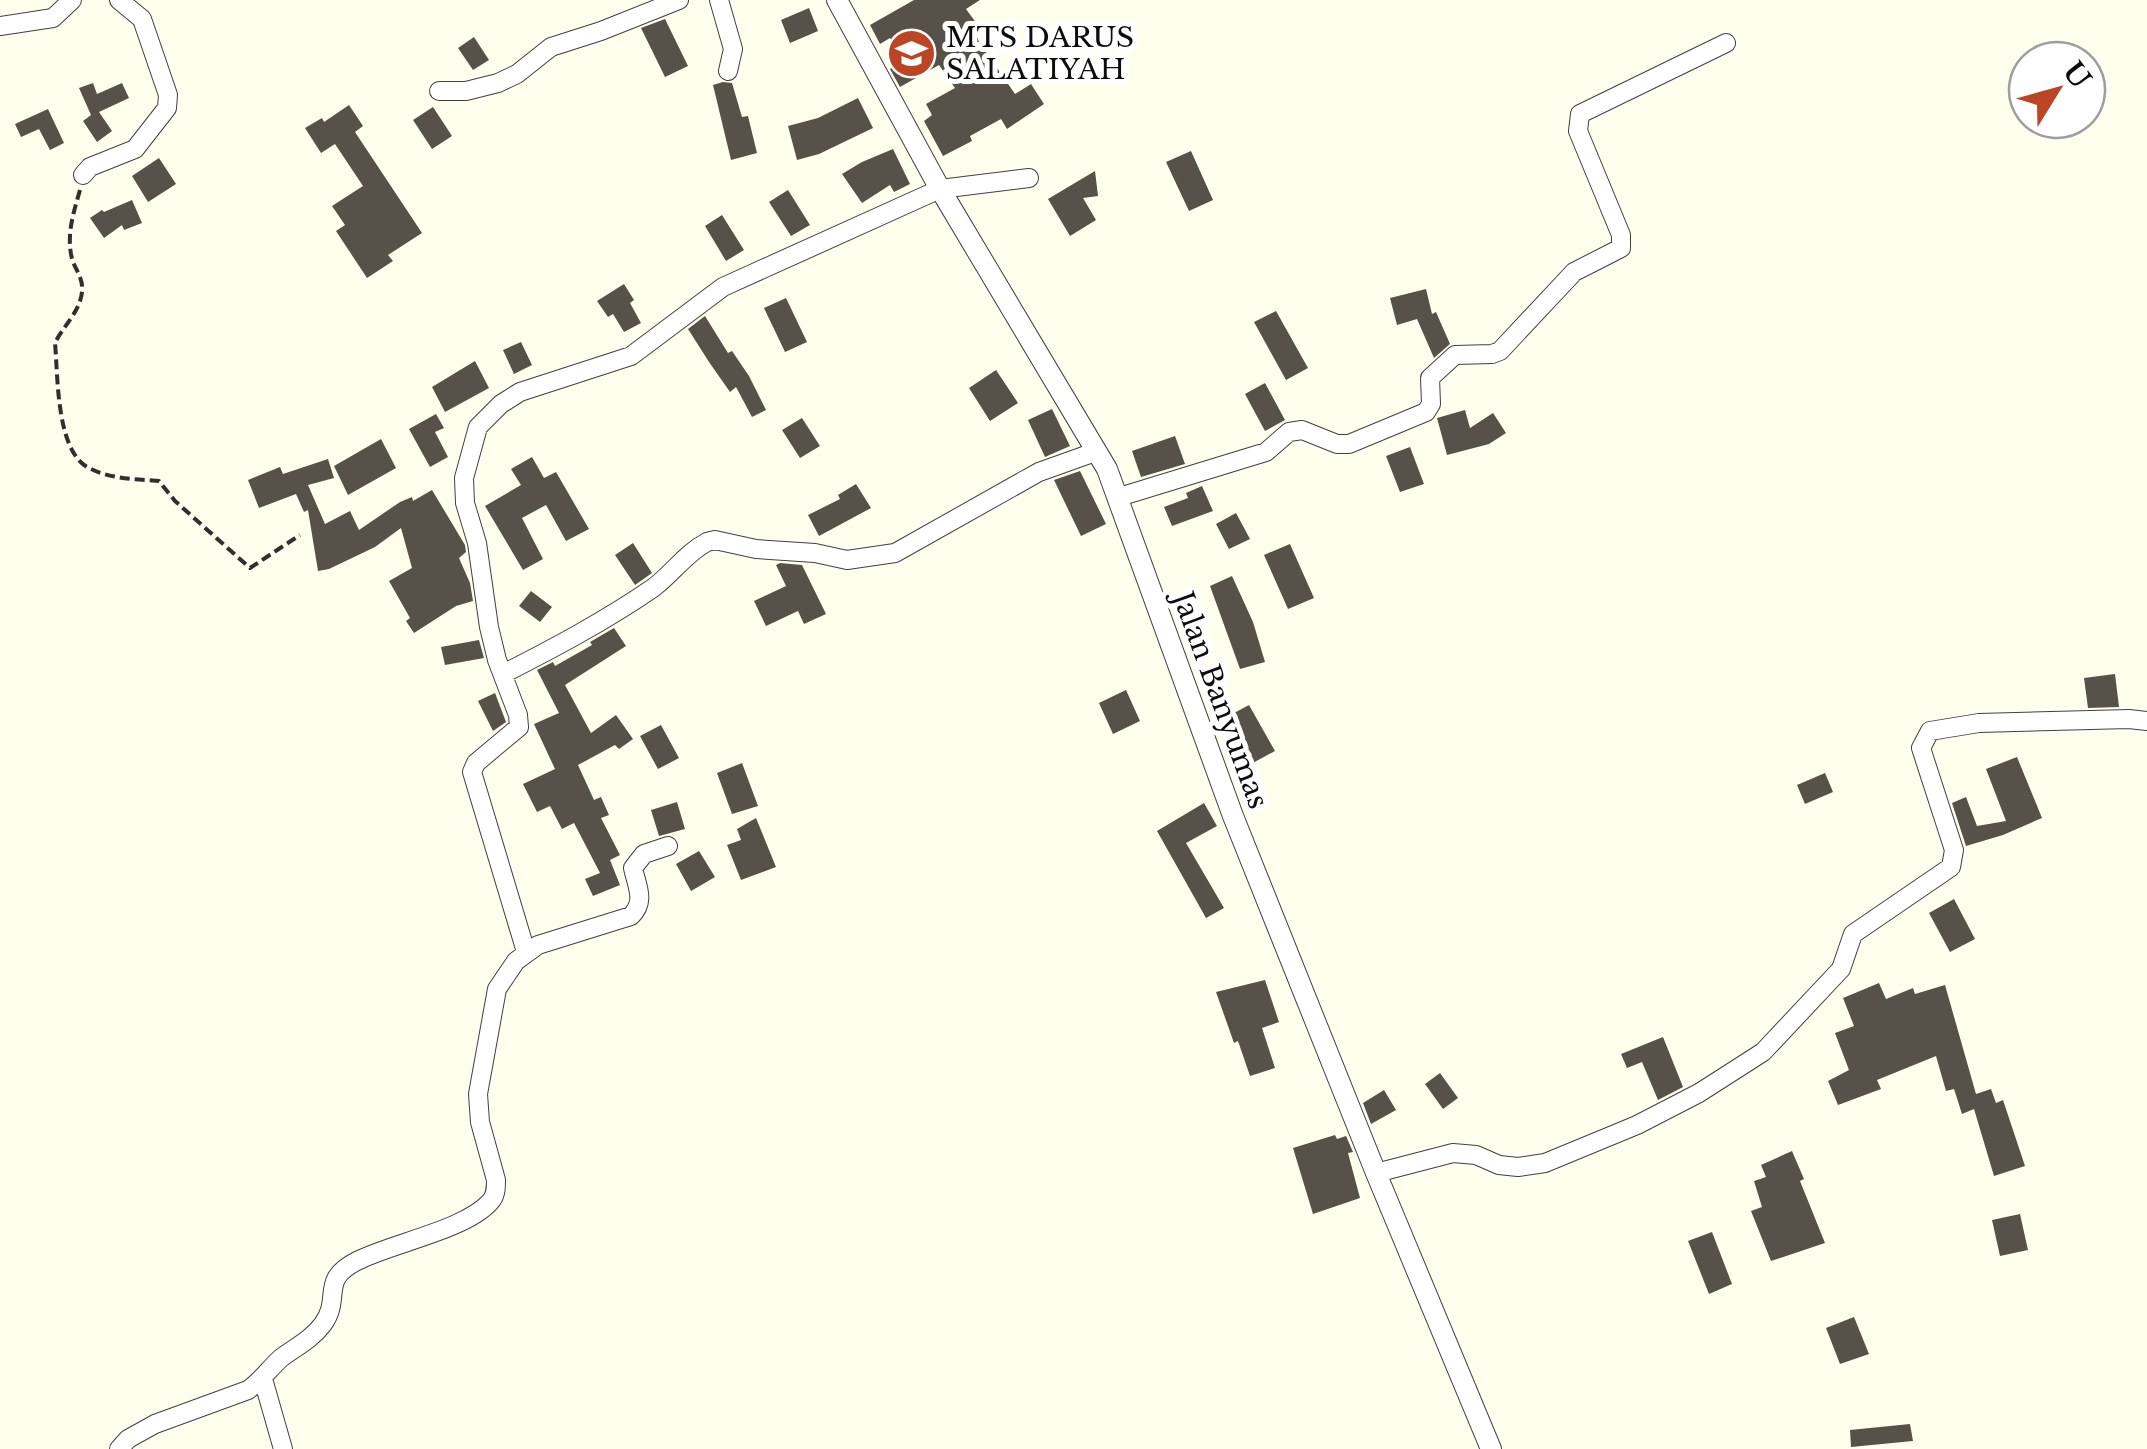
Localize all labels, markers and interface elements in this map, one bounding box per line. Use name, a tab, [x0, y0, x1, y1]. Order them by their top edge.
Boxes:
place label: MTS DARUS SALATIYAH	[946, 20, 1134, 87]
school or university icon: MTS DARUS SALATIYAH	[885, 27, 937, 79]
north arrow	[2007, 40, 2107, 140]
text: U	[2055, 55, 2098, 96]
street label: Jalan Banyumas	[1164, 583, 1276, 813]

